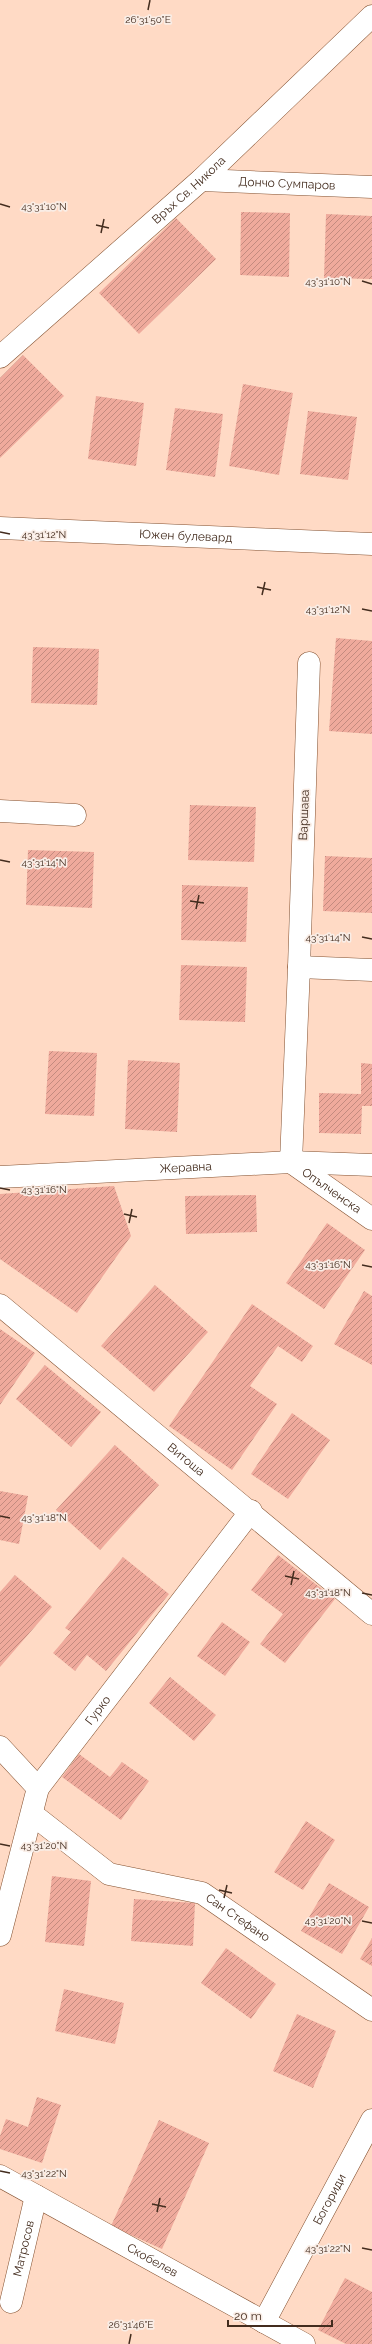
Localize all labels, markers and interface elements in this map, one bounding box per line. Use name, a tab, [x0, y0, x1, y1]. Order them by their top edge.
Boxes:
text: 26°31'50"E	[125, 14, 171, 25]
street label: Връх Св. Никола	[149, 153, 228, 227]
street label: Дончо Сумпаров	[238, 175, 336, 192]
text: 43°31'10"N	[21, 201, 67, 212]
text: 43°31'10"N	[305, 276, 351, 287]
street label: Южен булевард	[139, 527, 233, 545]
text: 43°31'12"N	[22, 529, 66, 540]
text: 43°31'12"N	[306, 604, 350, 615]
street label: Варшава	[296, 789, 312, 841]
text: 43°31'14"N	[22, 857, 66, 868]
text: 43°31'14"N	[306, 932, 350, 943]
street label: Жеравна	[159, 1159, 212, 1176]
street label: Опълченска	[299, 1165, 364, 1216]
text: 43°31'16"N	[21, 1184, 67, 1195]
text: 43°31'16"N	[305, 1259, 351, 1270]
street label: Витоша	[165, 1440, 208, 1479]
text: 43°31'18"N	[21, 1512, 67, 1523]
text: 43°31'18"N	[305, 1587, 351, 1598]
street label: Гурко	[82, 1693, 114, 1728]
text: 43°31'20"N	[21, 1840, 67, 1851]
street label: Сан Стефано	[203, 1891, 273, 1945]
text: 43°31'20"N	[305, 1915, 351, 1926]
text: 43°31'22"N	[21, 2168, 67, 2179]
street label: Богориди	[310, 2172, 349, 2227]
street label: Матросов	[10, 2219, 37, 2278]
street label: Скобелев	[124, 2241, 180, 2280]
text: 43°31'22"N	[305, 2243, 351, 2254]
scale bar	[228, 2302, 332, 2328]
text: 20 m	[234, 2309, 262, 2323]
text: 26°31'46"E	[109, 2319, 153, 2330]

